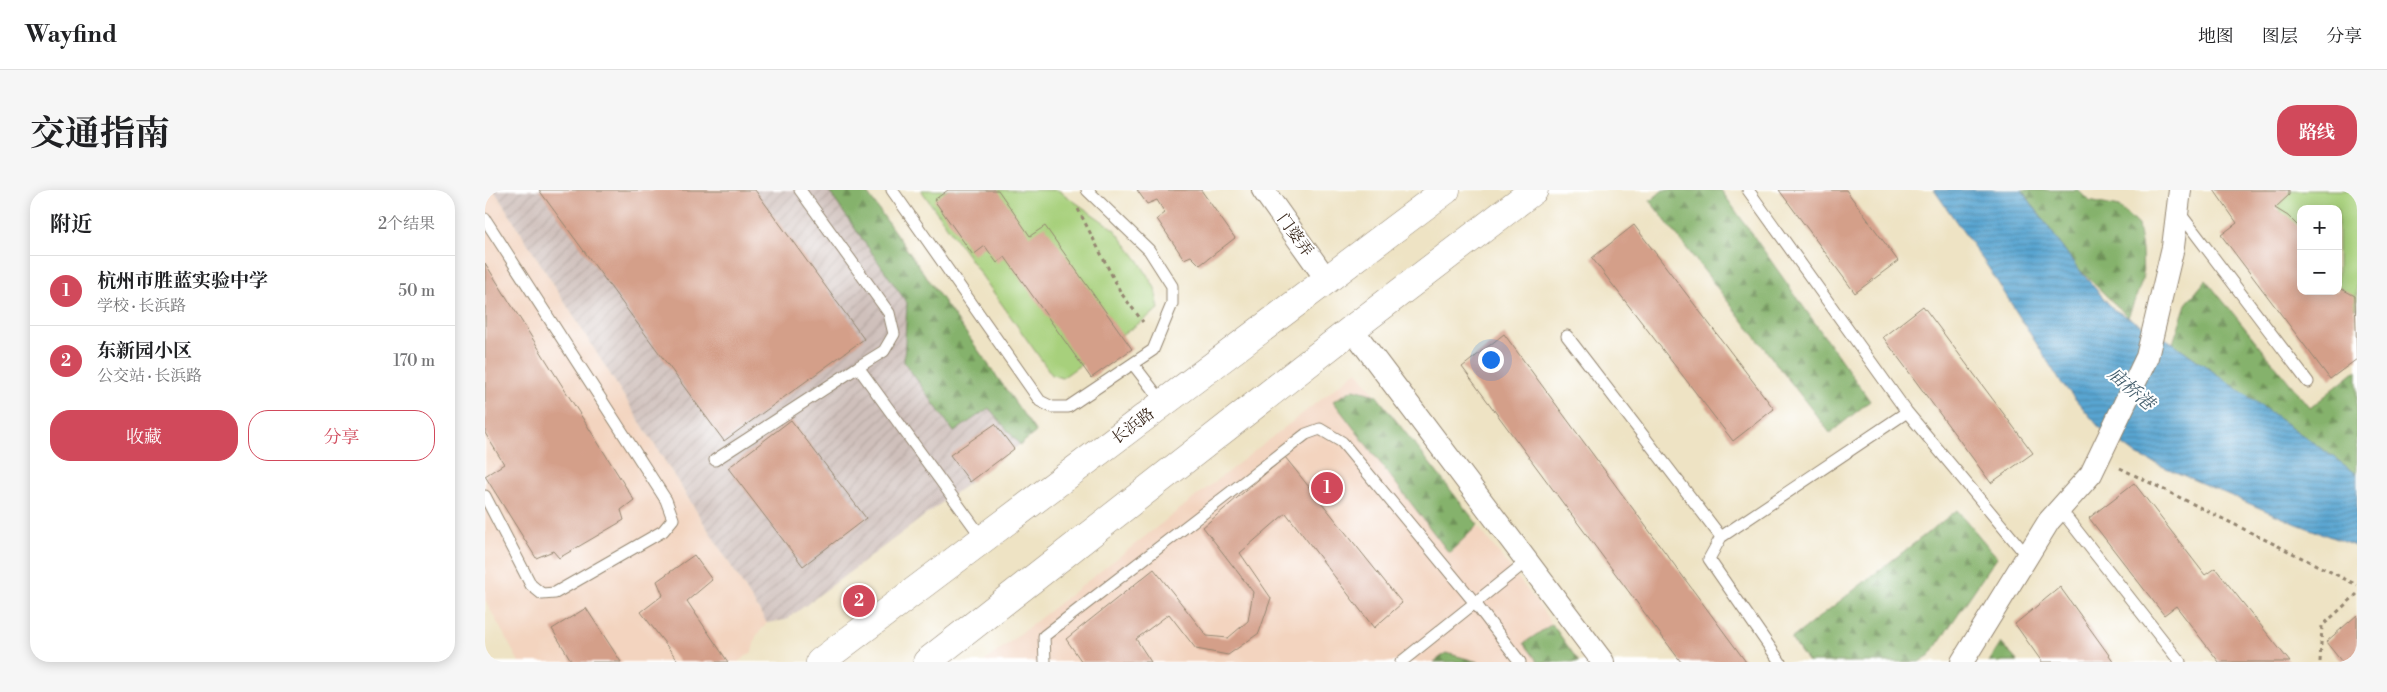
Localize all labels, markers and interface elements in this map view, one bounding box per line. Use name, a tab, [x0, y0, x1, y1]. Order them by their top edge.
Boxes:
text: Wayfind	[25, 20, 117, 50]
text: 地图	[2198, 25, 2234, 48]
text: 图层	[2262, 25, 2298, 48]
text: 分享	[2326, 25, 2362, 48]
button: 路线	[2277, 105, 2357, 156]
text: 交通指南	[30, 113, 170, 156]
map controls	[2297, 205, 2342, 295]
button: +	[2297, 205, 2342, 250]
street label: 门婆弄	[1273, 210, 1317, 260]
text: 附近	[50, 212, 92, 238]
text: 2个结果	[378, 214, 435, 234]
button: −	[2297, 250, 2342, 295]
text: 杭州市胜蓝实验中学	[97, 269, 268, 293]
text: 1	[62, 281, 70, 301]
text: 50 m	[398, 281, 435, 301]
text: 学校 · 长浜路	[97, 296, 186, 316]
text: 东新园小区	[97, 339, 192, 363]
your location	[1478, 347, 1504, 373]
text: 2	[61, 351, 71, 371]
text: 170 m	[393, 351, 435, 371]
water label: 庙桥港	[2103, 363, 2160, 417]
text: 公交站 · 长浜路	[97, 366, 202, 386]
street label: 长浜路	[1108, 404, 1158, 448]
button: 收藏	[50, 410, 238, 461]
button: 分享	[248, 410, 435, 461]
pin: 1	[1311, 469, 1343, 507]
pin: 2	[843, 582, 875, 620]

